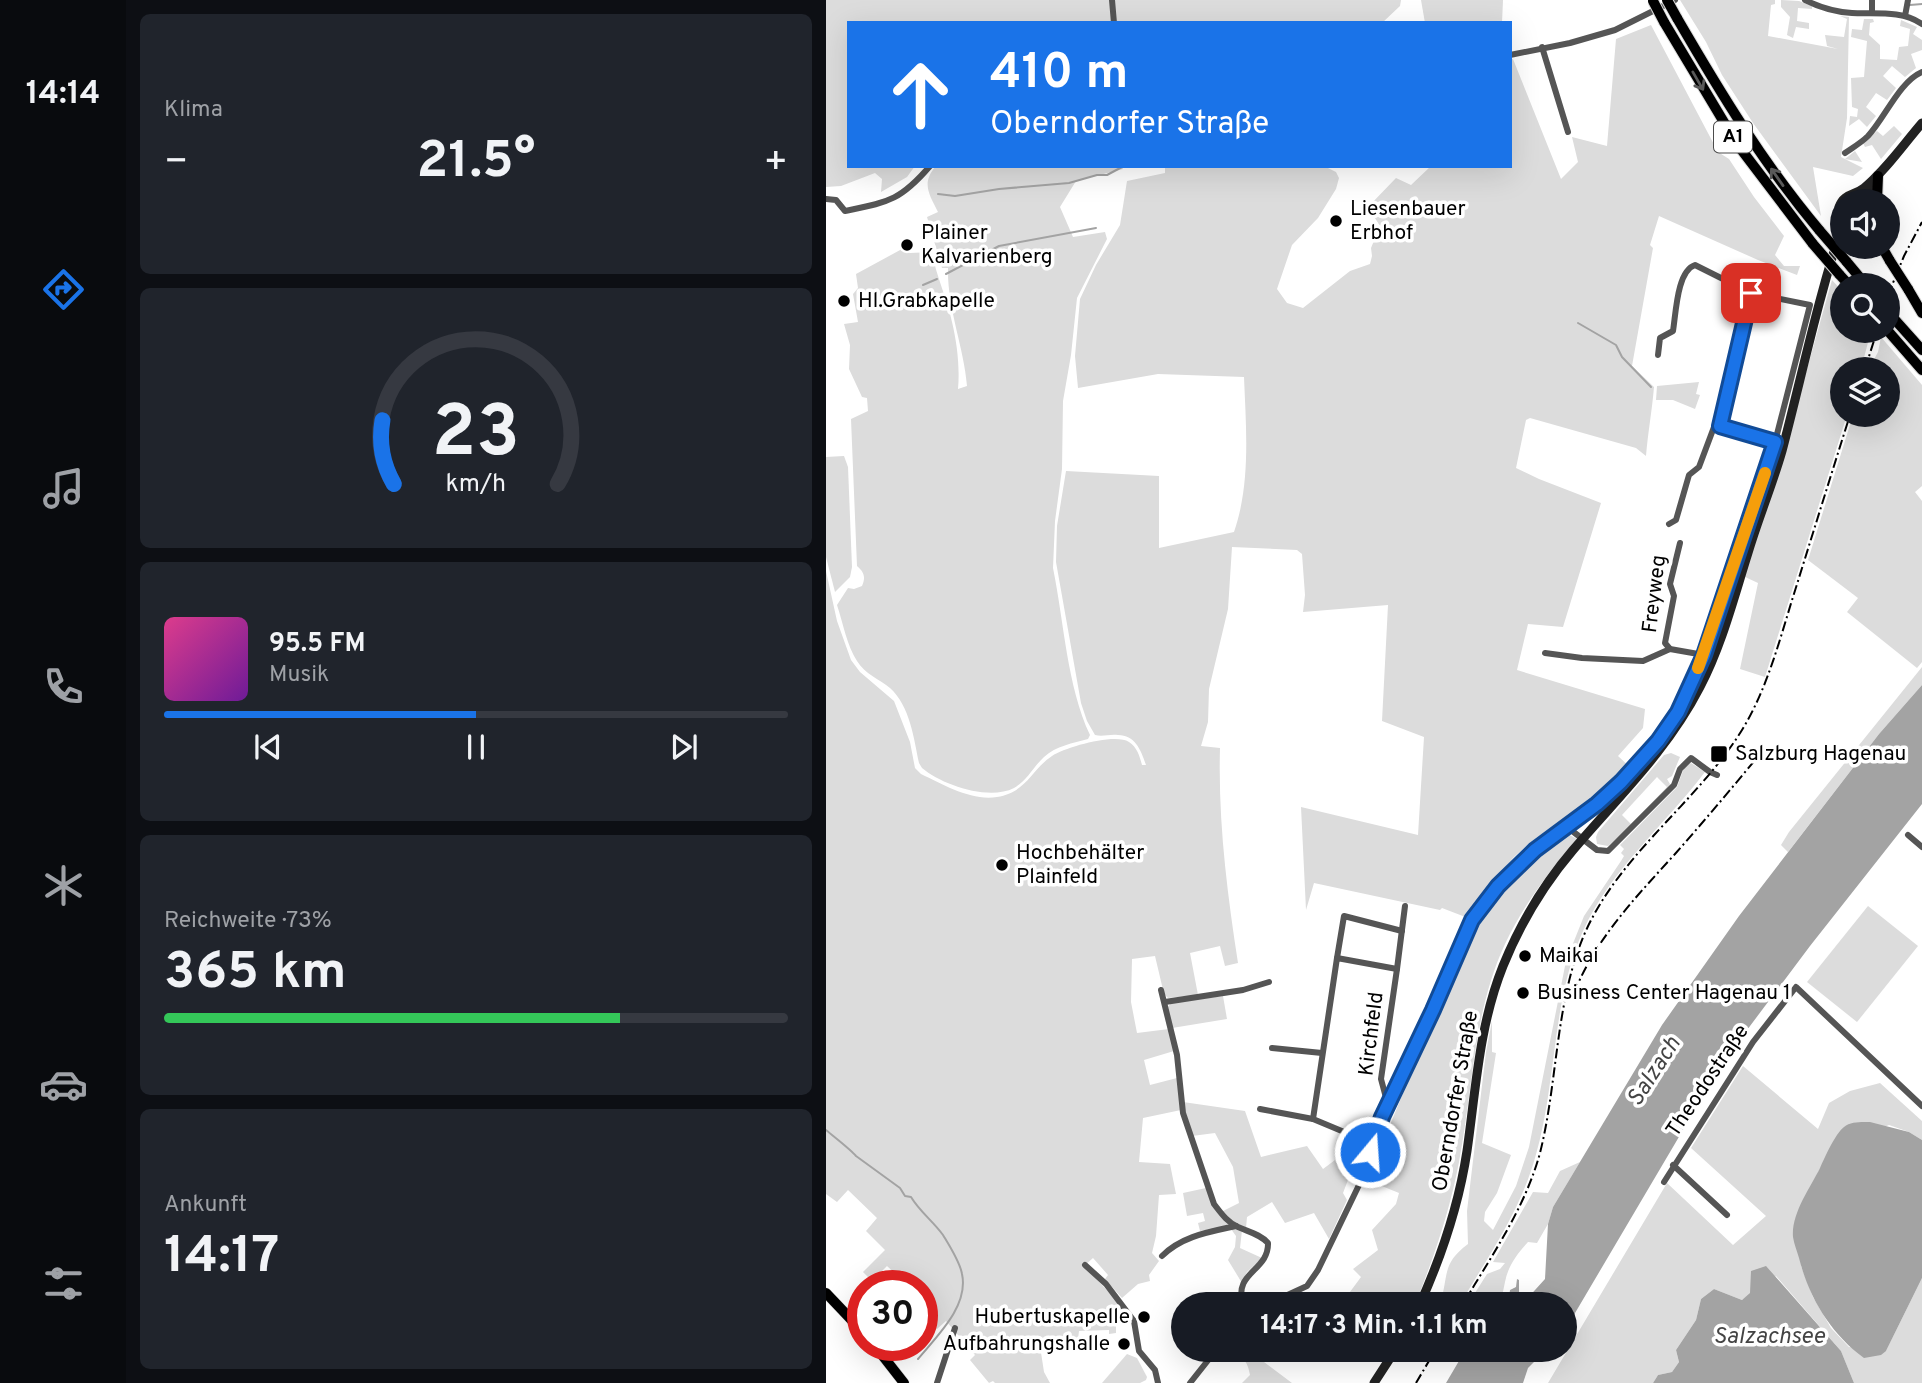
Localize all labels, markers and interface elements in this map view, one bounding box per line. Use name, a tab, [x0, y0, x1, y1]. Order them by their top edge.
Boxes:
text: 410 m	[990, 44, 1128, 106]
icon: ahead	[875, 49, 966, 140]
one-way arrow	[1692, 70, 1705, 91]
text: 14:14	[26, 75, 100, 115]
text: Klima	[164, 96, 223, 125]
text: Oberndorfer Straße	[990, 105, 1269, 145]
road number: A1	[1714, 122, 1752, 153]
text: 21.5°	[417, 130, 535, 196]
text: −	[164, 139, 189, 188]
text: +	[763, 139, 788, 188]
one-way arrow	[1770, 168, 1784, 187]
map controls	[1830, 189, 1900, 427]
button: sound	[1830, 189, 1900, 259]
place label: Liesenbauer Erbhof	[1350, 196, 1466, 247]
marker: Liesenbauer Erbhof	[1328, 213, 1344, 229]
place label: Plainer Kalvarienberg	[921, 220, 1053, 271]
marker: Plainer Kalvarienberg	[899, 237, 915, 253]
pin	[1721, 263, 1781, 323]
icon: directions	[39, 265, 88, 314]
button: search	[1830, 273, 1900, 343]
icon: arrive	[1732, 274, 1770, 312]
place label: Hl.Grabkapelle	[858, 288, 995, 315]
marker: Hl.Grabkapelle	[836, 293, 852, 309]
button: layers	[1830, 357, 1900, 427]
text: 23	[432, 390, 520, 482]
icon: music	[39, 464, 88, 513]
text: km/h	[446, 468, 506, 500]
street label: Freyweg	[1637, 554, 1673, 634]
text: 95.5 FM	[269, 628, 366, 661]
text: Musik	[269, 661, 329, 690]
icon: phone	[39, 662, 88, 711]
icon: previous	[249, 728, 287, 766]
icon: pause	[457, 728, 495, 766]
icon: next	[665, 728, 703, 766]
place label: Salzburg Hagenau	[1735, 741, 1906, 768]
marker: Salzburg Hagenau	[1709, 744, 1729, 764]
place label: Hochbehälter Plainfeld	[1016, 840, 1144, 891]
marker: Hochbehälter Plainfeld	[994, 857, 1010, 873]
icon: climate	[39, 861, 88, 910]
text: Reichweite · 73%	[164, 907, 332, 936]
text: 365 km	[164, 941, 347, 1007]
place label: Maikai	[1539, 943, 1599, 970]
marker: Maikai	[1517, 948, 1533, 964]
place label: Business Center Hagenau 1	[1537, 980, 1791, 1007]
marker: Business Center Hagenau 1	[1515, 985, 1531, 1001]
street label: Kirchfeld	[1353, 991, 1391, 1077]
street label: Oberndorfer Straße	[1427, 1008, 1485, 1194]
street label: Theodostraße	[1661, 1020, 1755, 1142]
water label: Salzach	[1622, 1031, 1689, 1112]
icon: car	[39, 1060, 88, 1109]
position arrow	[1333, 1115, 1407, 1189]
text: Ankunft	[164, 1191, 247, 1220]
text: 14:17	[164, 1225, 279, 1291]
icon: filters	[39, 1259, 88, 1308]
speed limit sign: 30	[847, 1270, 938, 1361]
place label: Hubertuskapelle	[975, 1304, 1130, 1331]
marker: Hubertuskapelle	[1136, 1309, 1152, 1325]
text: 14:17 · 3 Min. · 1.1 km	[1260, 1310, 1488, 1343]
water label: Salzachsee	[1713, 1323, 1826, 1352]
place label: Aufbahrungshalle	[943, 1331, 1110, 1358]
marker: Aufbahrungshalle	[1116, 1336, 1132, 1352]

